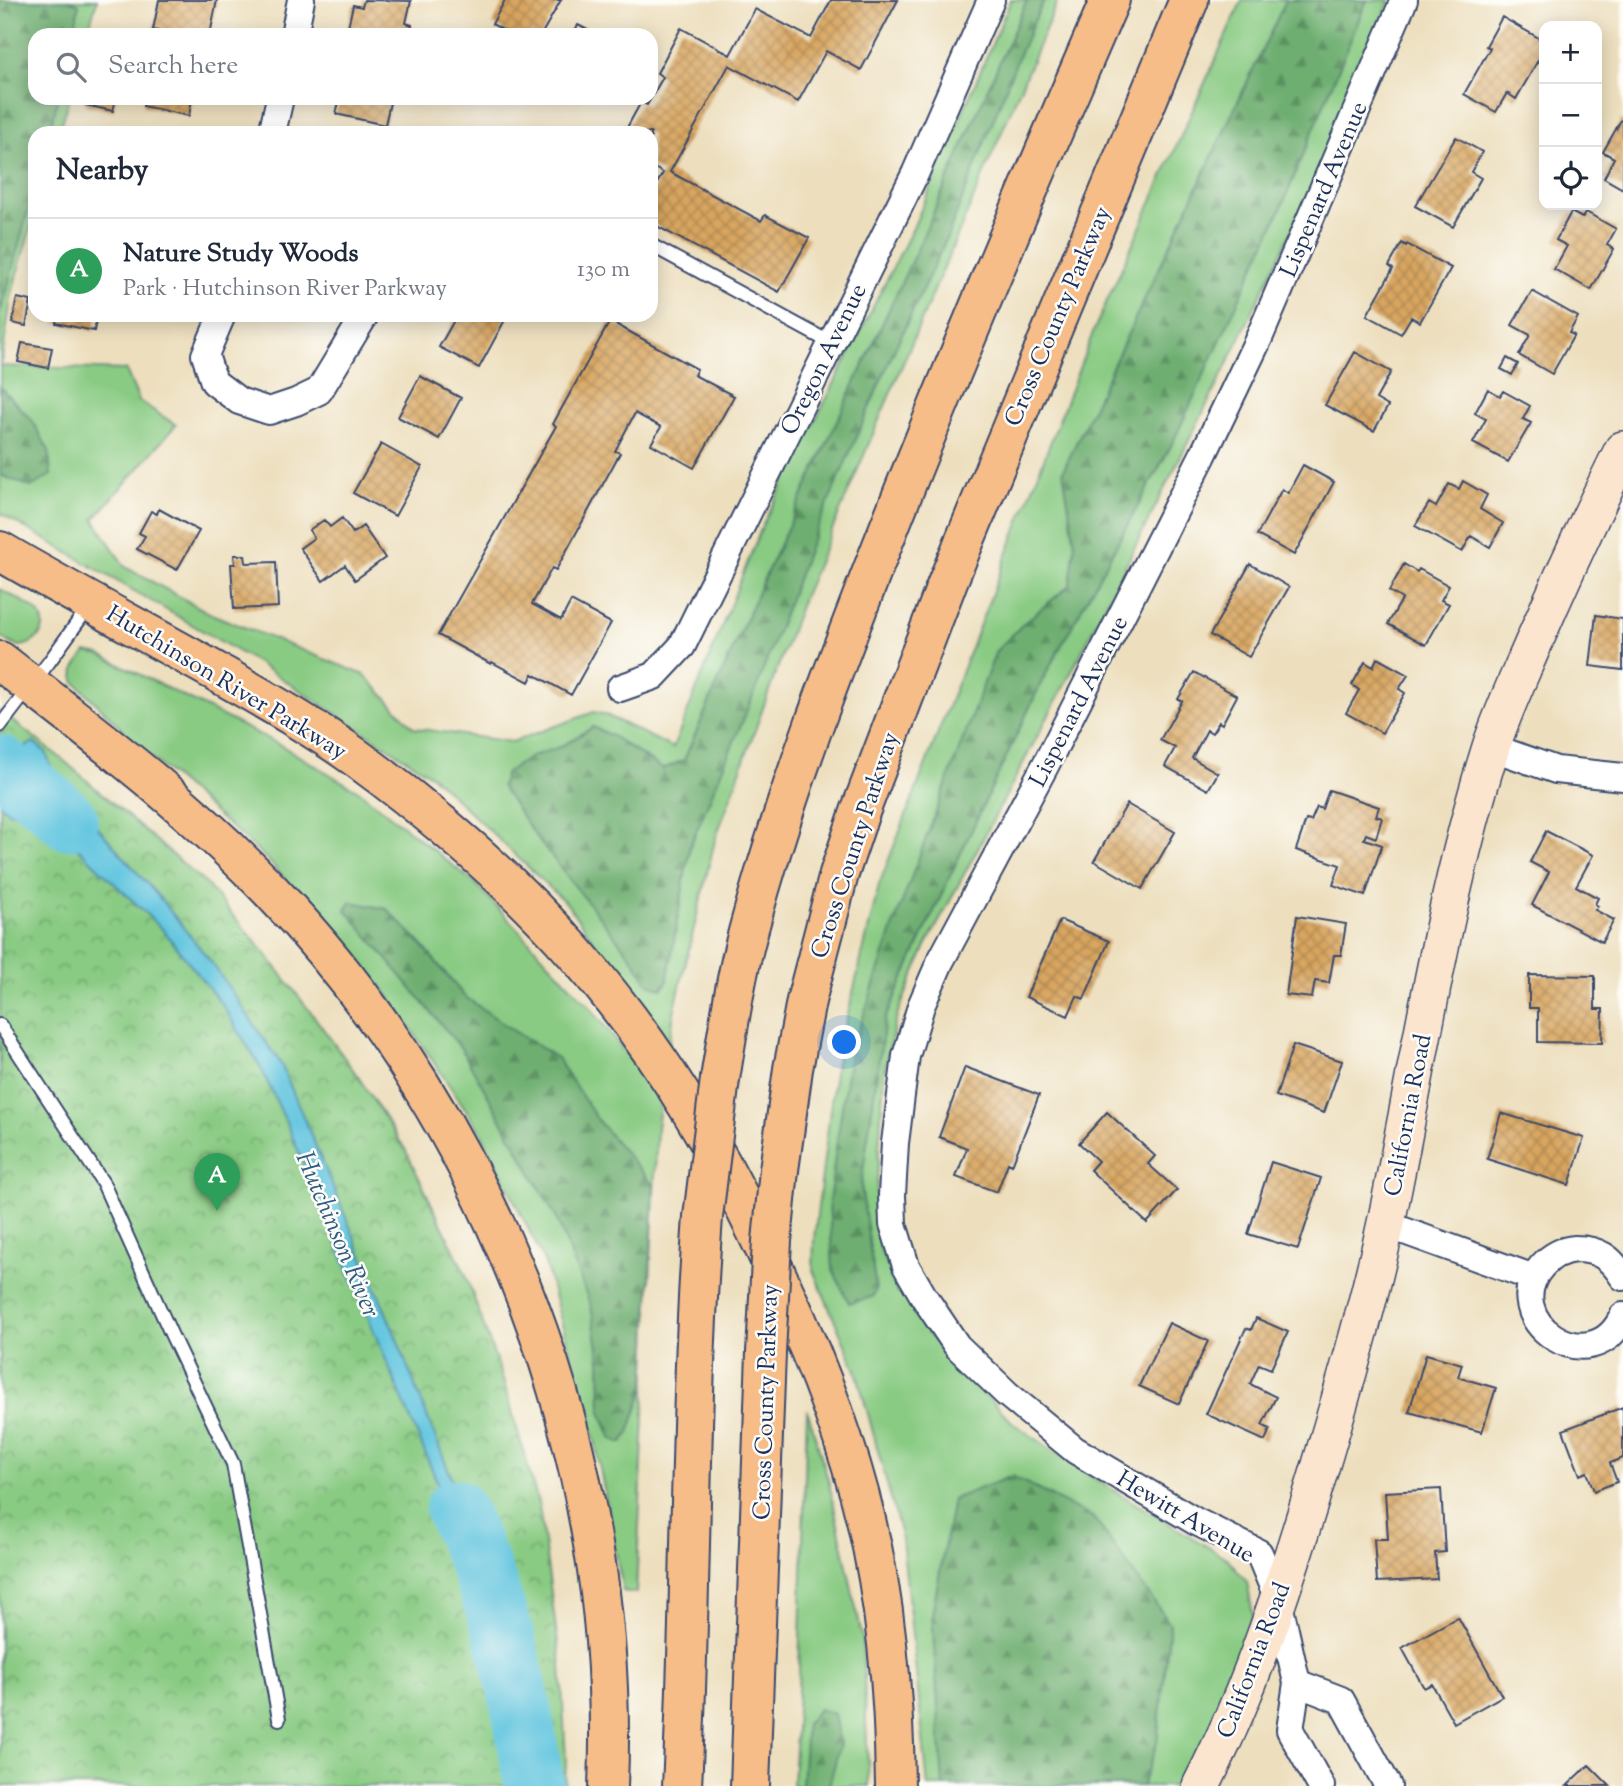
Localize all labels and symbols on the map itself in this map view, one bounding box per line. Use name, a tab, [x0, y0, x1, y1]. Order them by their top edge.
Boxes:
street label: Lispenard Avenue	[1272, 97, 1377, 283]
street label: Cross County Parkway	[997, 201, 1121, 432]
street label: Oregon Avenue	[773, 278, 876, 441]
street label: Hutchinson River Parkway	[99, 598, 353, 769]
street label: Lispenard Avenue	[1022, 610, 1138, 793]
street label: Cross County Parkway	[803, 728, 909, 963]
your location	[827, 1025, 861, 1059]
street label: California Road	[1377, 1031, 1441, 1199]
water label: Hutchinson River	[285, 1146, 388, 1324]
pin: A	[194, 1153, 240, 1211]
street label: Cross County Parkway	[746, 1283, 788, 1521]
street label: Hewitt Avenue	[1109, 1463, 1261, 1573]
street label: California Road	[1209, 1577, 1300, 1744]

